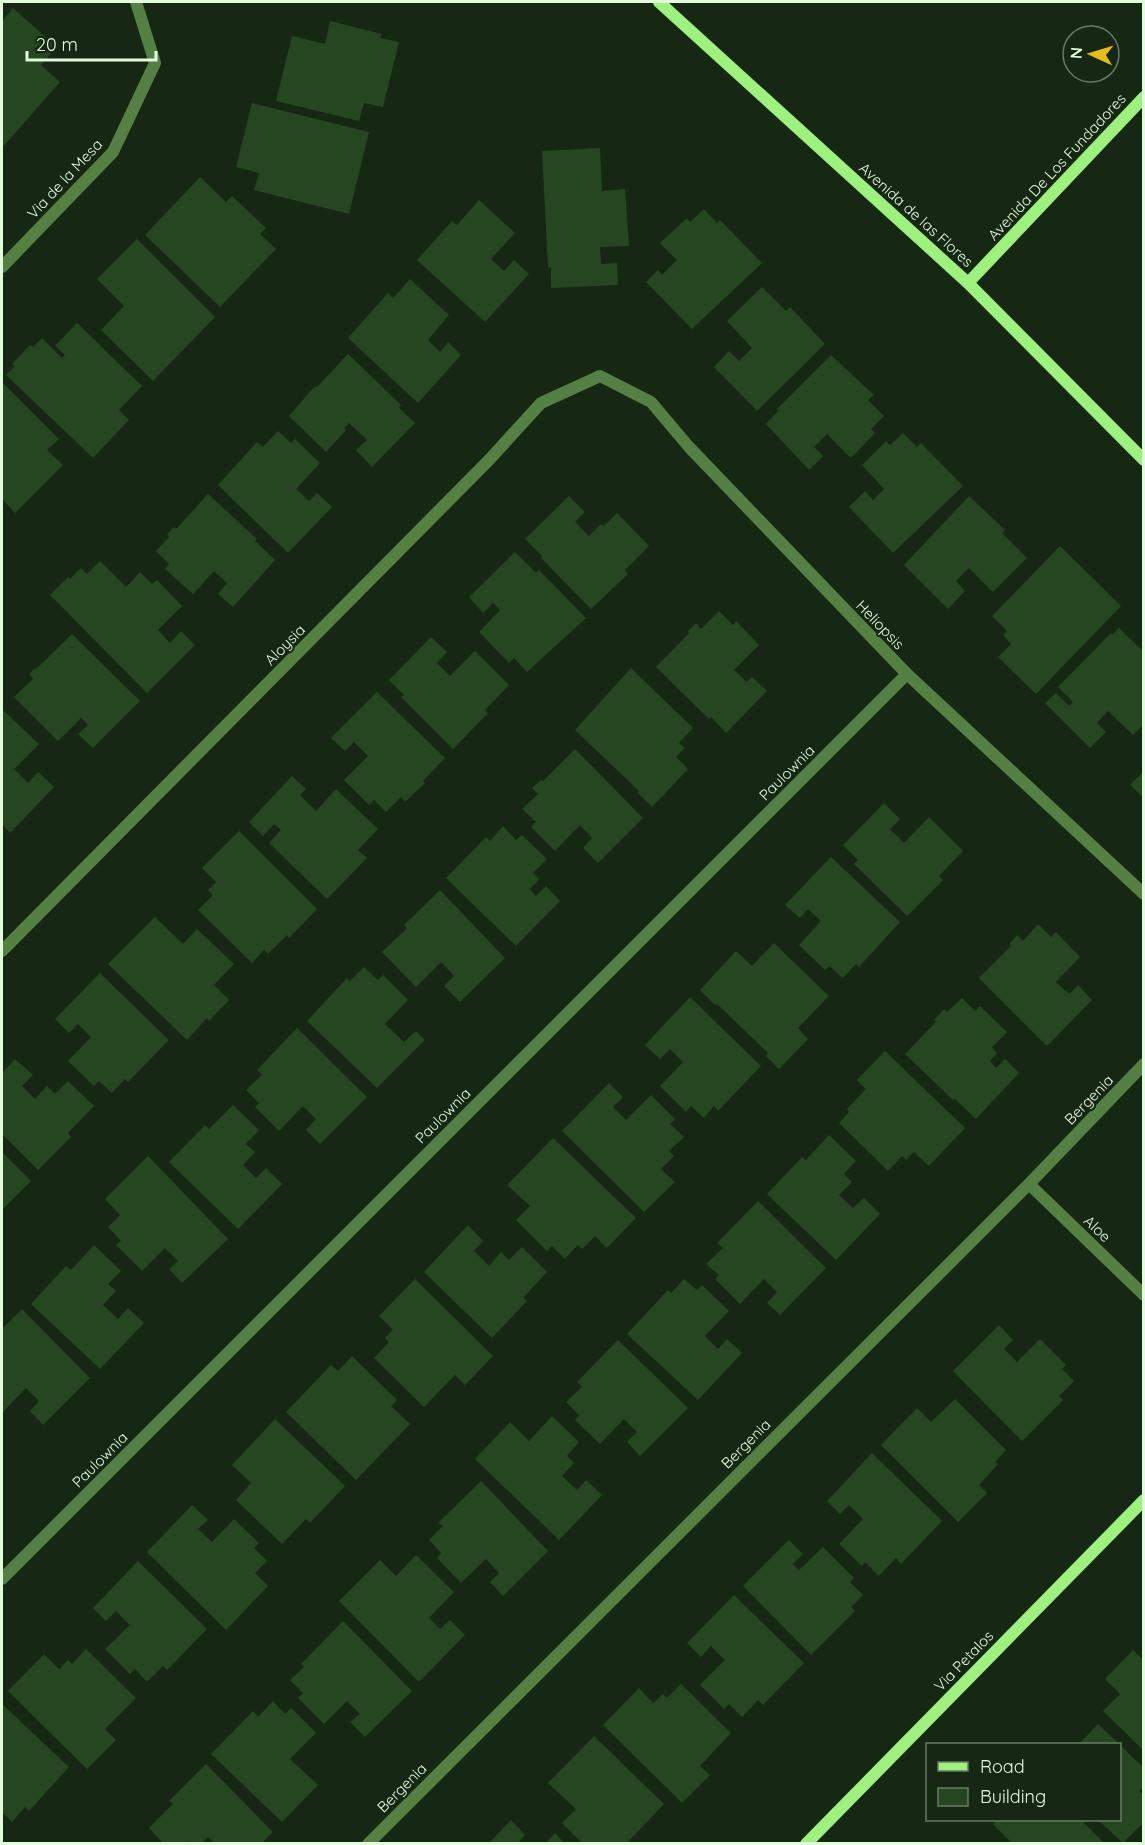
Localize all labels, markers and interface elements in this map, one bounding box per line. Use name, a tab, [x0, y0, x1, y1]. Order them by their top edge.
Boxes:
scale bar	[27, 24, 156, 62]
north arrow	[1061, 24, 1121, 84]
text: 20 m	[36, 33, 78, 56]
text: N	[1066, 46, 1086, 60]
street label: Avenida De Los Fundadores	[983, 89, 1130, 244]
street label: Via de la Mesa	[23, 135, 106, 222]
street label: Avenida de las Flores	[855, 158, 977, 271]
street label: Heliopsis	[852, 596, 909, 653]
street label: Aloysia	[260, 620, 309, 669]
street label: Paulownia	[755, 741, 818, 804]
street label: Bergenia	[1060, 1071, 1117, 1129]
street label: Paulownia	[411, 1084, 474, 1147]
street label: Aloe	[1080, 1211, 1115, 1246]
street label: Bergenia	[717, 1415, 774, 1472]
street label: Paulownia	[68, 1428, 131, 1491]
street label: Via Petalos	[930, 1626, 997, 1695]
legend	[926, 1743, 1121, 1821]
text: Road	[980, 1755, 1025, 1778]
street label: Bergenia	[373, 1759, 430, 1816]
text: Building	[980, 1785, 1046, 1808]

